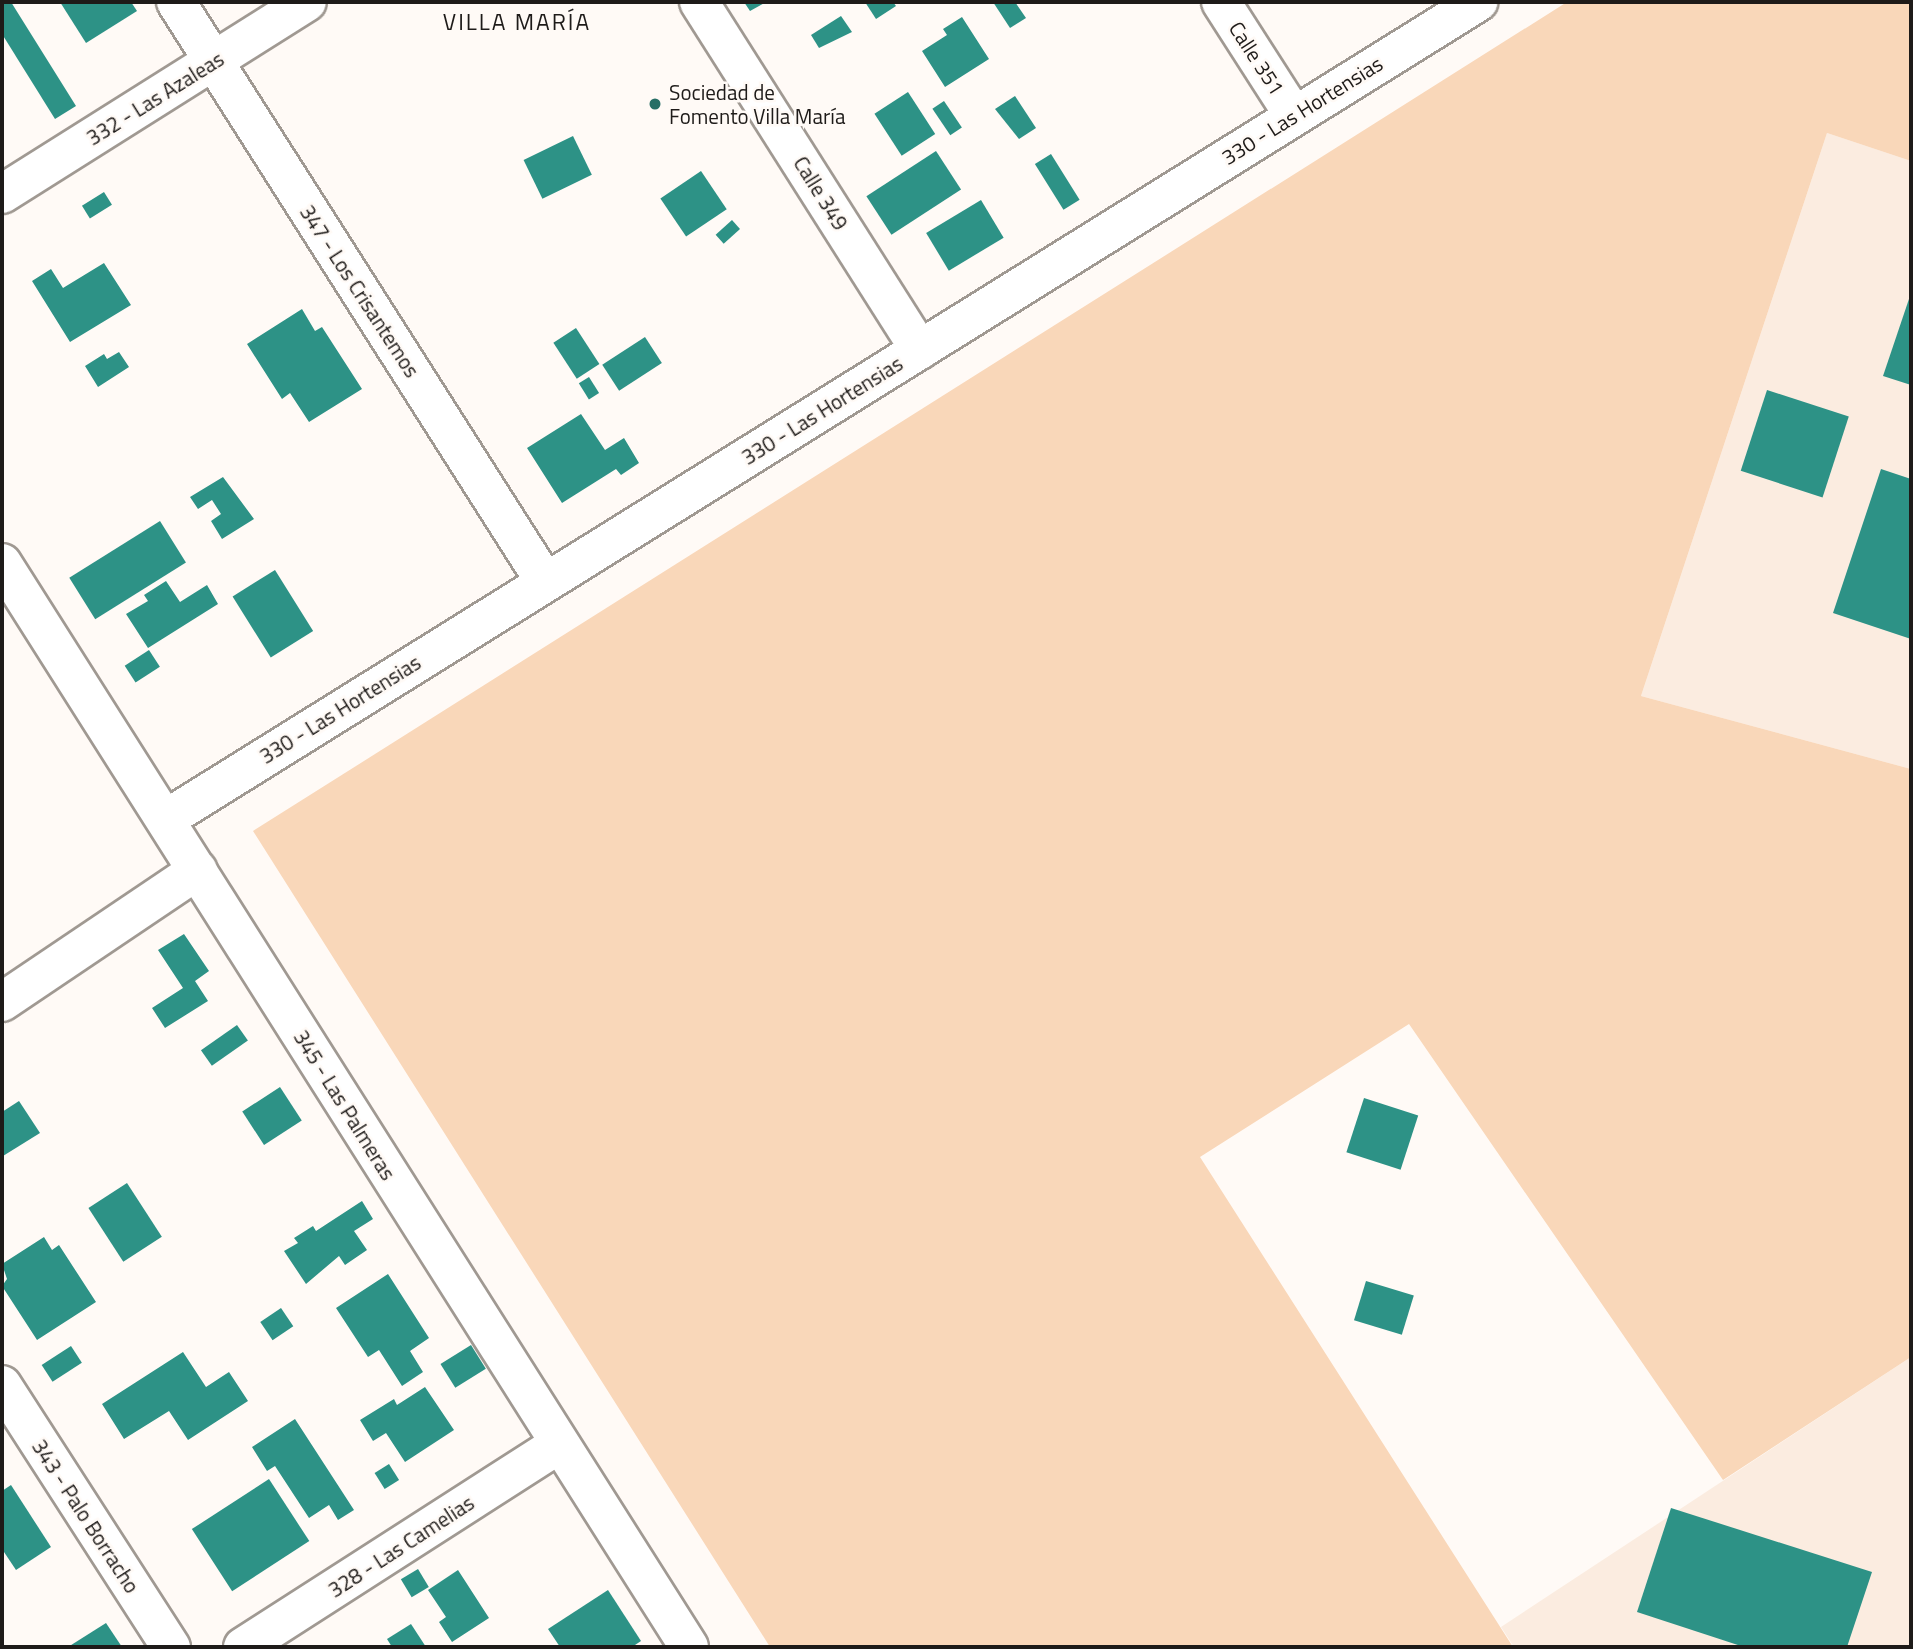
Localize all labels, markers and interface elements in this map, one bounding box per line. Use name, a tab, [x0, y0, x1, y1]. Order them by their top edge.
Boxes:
district label: VILLA MARÍA	[444, 8, 590, 36]
street label: Calle 351	[1224, 17, 1290, 99]
street label: 332 - Las Azaleas	[82, 46, 228, 150]
street label: 330 - Las Hortensias	[1217, 50, 1387, 170]
place label: Sociedad de Fomento Villa María	[669, 79, 845, 129]
marker: Sociedad de Fomento Villa María	[647, 96, 663, 112]
street label: Calle 349	[789, 151, 853, 235]
street label: 347 - Los Crisantemos	[295, 200, 425, 382]
street label: 330 - Las Hortensias	[737, 350, 907, 470]
street label: 330 - Las Hortensias	[255, 649, 425, 769]
street label: 345 - Las Palmeras	[289, 1025, 401, 1185]
street label: 343 - Palo Borracho	[27, 1435, 145, 1597]
street label: 328 - Las Camelias	[323, 1490, 479, 1602]

